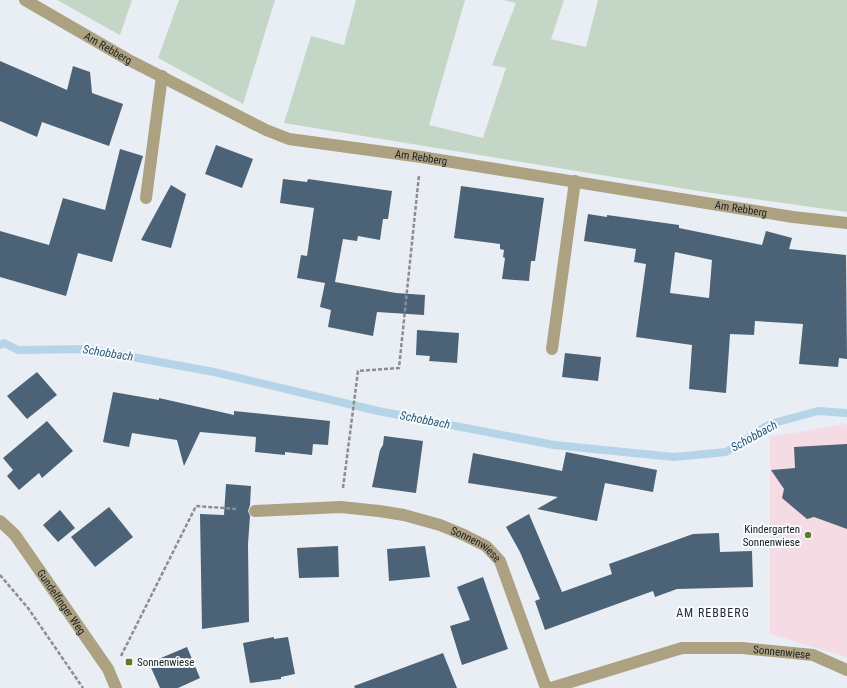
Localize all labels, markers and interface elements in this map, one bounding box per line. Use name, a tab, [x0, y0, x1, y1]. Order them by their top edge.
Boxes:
street label: Am Rebberg	[82, 30, 134, 67]
street label: Am Rebberg	[394, 148, 448, 168]
street label: Am Rebberg	[714, 198, 768, 220]
water label: Schobbach	[82, 342, 135, 364]
water label: Schobbach	[399, 408, 452, 432]
water label: Schobbach	[728, 417, 780, 454]
place label: Kindergarten Sonnenwiese	[743, 523, 800, 549]
street label: Sonnenwiese	[449, 524, 503, 565]
marker: Kindergarten Sonnenwiese	[803, 530, 813, 540]
street label: Gundelfinger Weg	[34, 567, 88, 637]
district label: AM REBBERG	[676, 606, 750, 620]
street label: Sonnenwiese	[753, 643, 811, 662]
place label: Sonnenwiese	[137, 656, 194, 669]
marker: Sonnenwiese	[124, 657, 134, 667]

